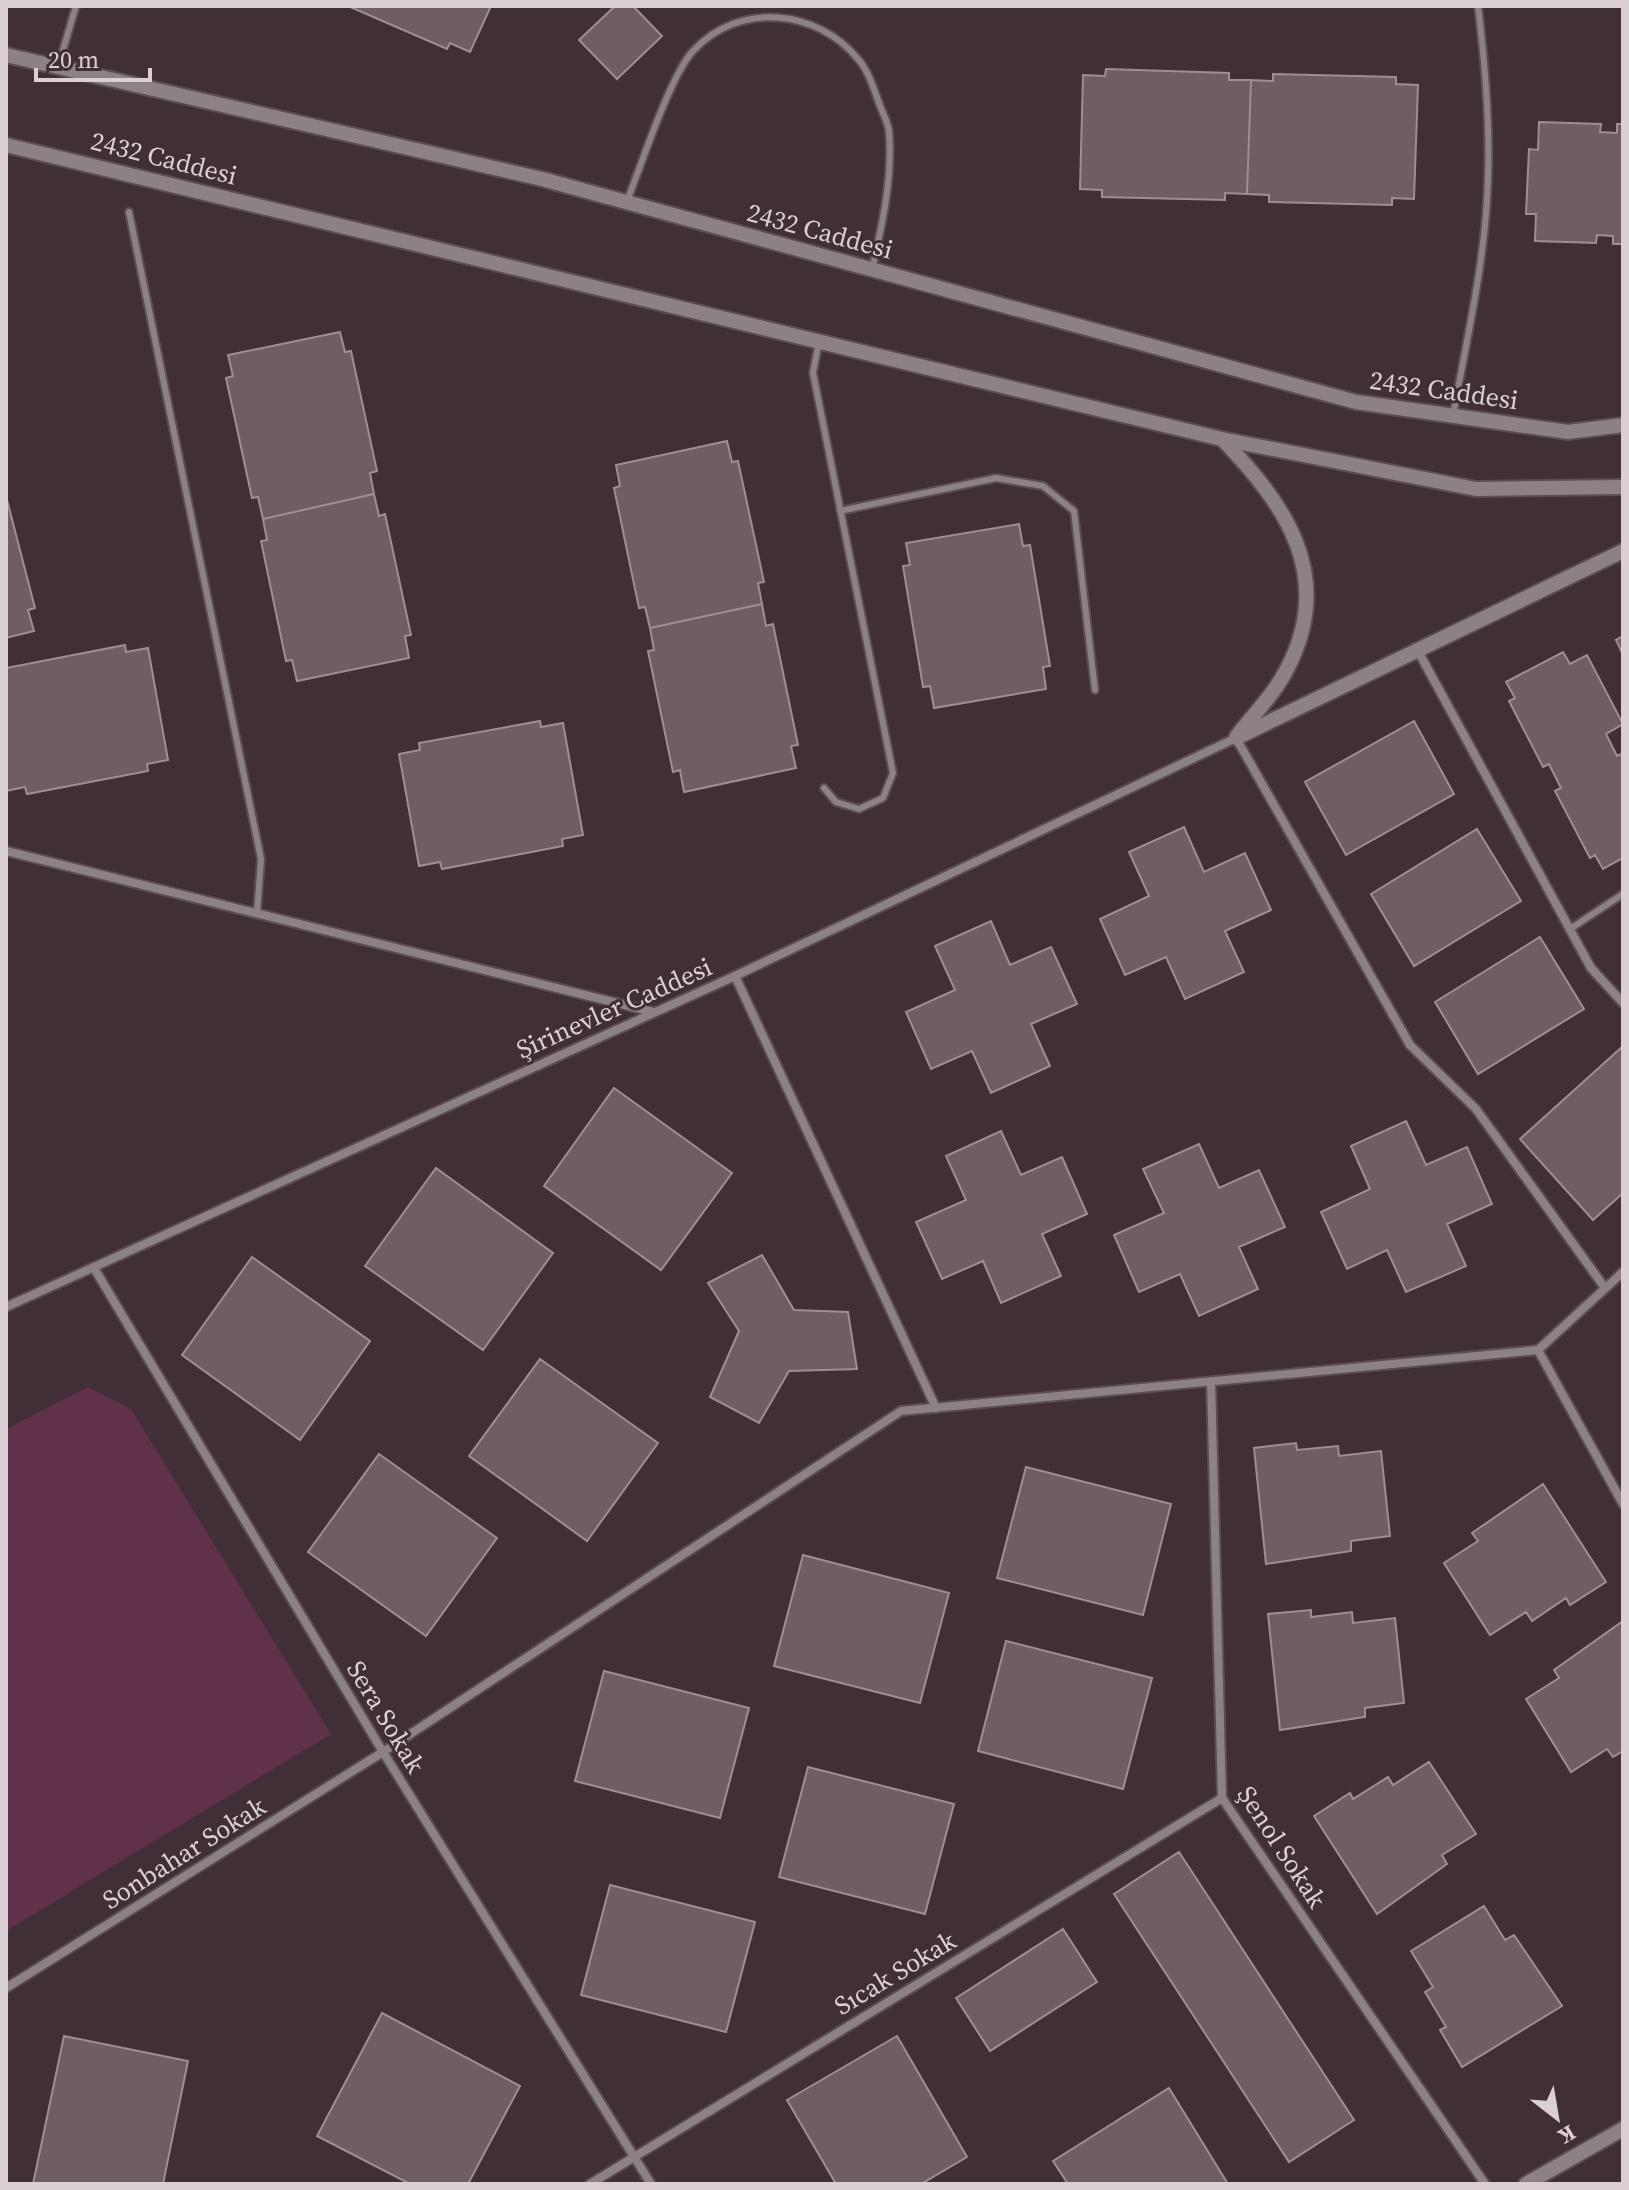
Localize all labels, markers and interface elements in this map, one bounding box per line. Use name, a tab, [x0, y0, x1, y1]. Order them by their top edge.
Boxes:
scale bar	[36, 32, 150, 82]
text: 20 m	[48, 43, 99, 76]
street label: 2432 Caddesi	[87, 122, 241, 194]
street label: 2432 Caddesi	[743, 194, 897, 268]
street label: 2432 Caddesi	[1367, 362, 1521, 418]
street label: Şirinevler Caddesi	[510, 949, 718, 1067]
street label: Sera Sokak	[338, 1654, 434, 1781]
street label: Şenol Sokak	[1229, 1779, 1335, 1916]
street label: Sonbahar Sokak	[95, 1788, 273, 1918]
street label: Sıcak Sokak	[827, 1922, 963, 2024]
north arrow	[1517, 2078, 1597, 2158]
text: K	[1552, 2118, 1582, 2152]

